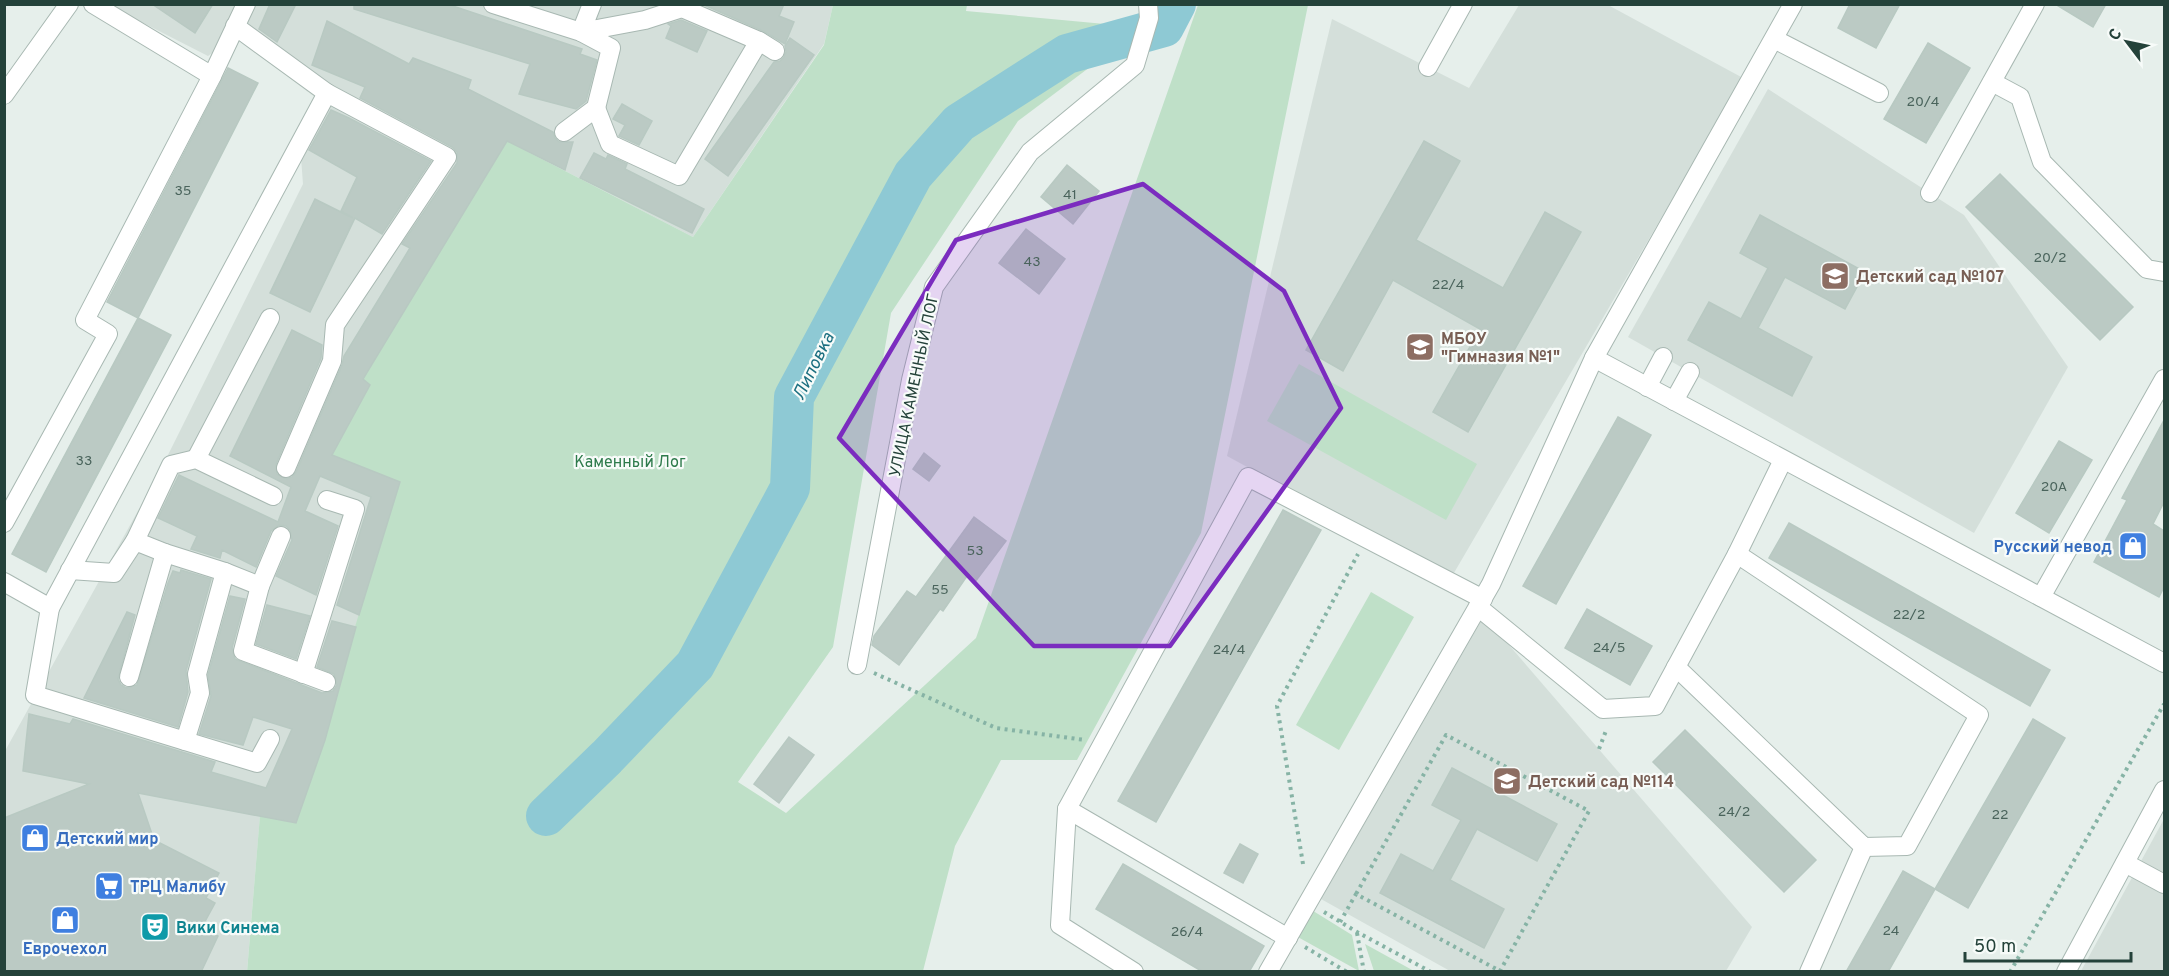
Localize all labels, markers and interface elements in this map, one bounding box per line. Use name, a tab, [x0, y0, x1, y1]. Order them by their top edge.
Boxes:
north arrow	[2097, 12, 2157, 72]
text: С	[2105, 25, 2127, 45]
house number: 20/4	[1906, 94, 1940, 111]
house number: 35	[174, 183, 192, 200]
house number: 41	[1063, 187, 1077, 204]
house number: 20/2	[2034, 250, 2066, 267]
house number: 43	[1023, 254, 1041, 271]
school or university icon: Детский сад №107	[1819, 260, 1851, 292]
place label: Детский сад №107	[1856, 268, 2004, 288]
house number: 22/4	[1432, 277, 1464, 294]
street label: УЛИЦА КАМЕННЫЙ ЛОГ	[884, 291, 944, 479]
water label: Липовка	[788, 328, 841, 404]
place label: МБОУ "Гимназия №1"	[1441, 330, 1560, 368]
school or university icon: МБОУ "Гимназия №1"	[1404, 331, 1436, 363]
house number: 33	[76, 453, 92, 470]
park label: Каменный Лог	[574, 453, 686, 473]
house number: 20А	[2041, 479, 2067, 496]
shop icon: Русский невод	[2117, 530, 2149, 562]
place label: Русский невод	[1994, 538, 2112, 558]
house number: 53	[966, 543, 984, 560]
house number: 55	[931, 582, 949, 599]
house number: 22/2	[1893, 607, 1925, 624]
house number: 24/5	[1593, 640, 1625, 657]
house number: 24/4	[1213, 642, 1245, 659]
school or university icon: Детский сад №114	[1491, 765, 1523, 797]
place label: Детский сад №114	[1528, 773, 1674, 793]
house number: 24/2	[1718, 804, 1750, 821]
house number: 22	[1991, 807, 2009, 824]
shop icon: Детский мир	[19, 822, 51, 854]
place label: Детский мир	[56, 830, 158, 850]
supermarket icon: ТРЦ Малибу	[93, 870, 125, 902]
place label: ТРЦ Малибу	[130, 878, 226, 898]
shop icon: Еврочехол	[49, 904, 81, 936]
theatre icon: Вики Синема	[139, 911, 171, 943]
place label: Вики Синема	[176, 919, 279, 939]
house number: 24	[1882, 923, 1900, 940]
house number: 26/4	[1171, 924, 1203, 941]
scale bar	[1965, 925, 2132, 963]
text: 50 m	[1974, 936, 2016, 959]
place label: Еврочехол	[23, 940, 107, 960]

